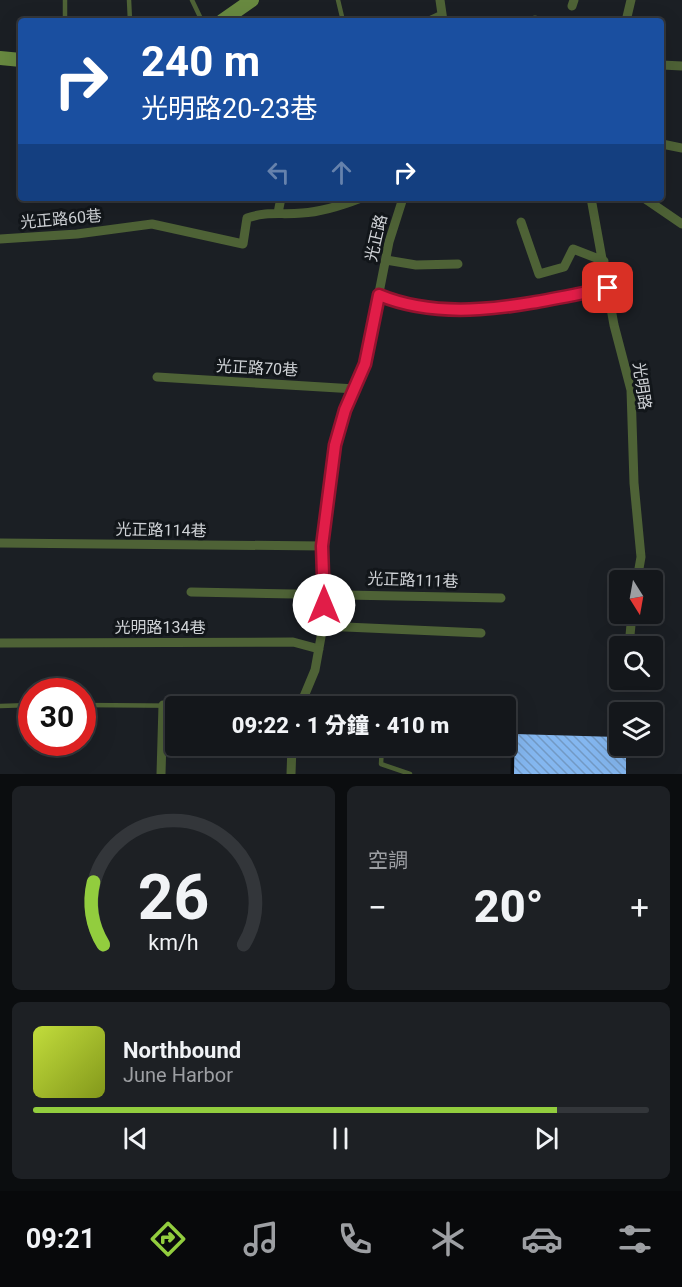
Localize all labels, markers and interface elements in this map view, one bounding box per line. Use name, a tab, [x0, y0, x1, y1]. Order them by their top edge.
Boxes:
text: 240 m	[141, 37, 260, 86]
icon: right	[42, 42, 120, 120]
text: 光明路20-23巷	[141, 93, 317, 125]
icon: left	[262, 156, 295, 189]
icon: ahead	[325, 156, 358, 189]
icon: right	[388, 156, 421, 189]
street label: 光正路60巷	[19, 206, 103, 232]
street label: 光正路	[361, 212, 391, 264]
pin	[582, 262, 633, 313]
icon: arrive	[591, 271, 624, 304]
street label: 光正路70巷	[216, 356, 298, 380]
street label: 光明路	[629, 361, 655, 411]
street label: 光正路114巷	[115, 520, 207, 540]
street label: 光正路111巷	[367, 569, 459, 591]
north arrow	[609, 570, 663, 624]
map controls	[609, 570, 663, 756]
position arrow	[292, 573, 356, 637]
street label: 光明路134巷	[115, 618, 205, 637]
button: search	[609, 636, 663, 690]
speed limit sign: 30	[18, 678, 96, 756]
button: layers	[609, 702, 663, 756]
text: 09:22 · 1 分鐘 · 410 m	[232, 713, 449, 738]
text: 空調	[368, 848, 408, 872]
text: 26	[138, 861, 209, 934]
text: 20°	[474, 880, 543, 933]
text: −	[368, 888, 387, 927]
text: +	[630, 888, 649, 927]
text: km/h	[148, 930, 199, 955]
text: Northbound	[123, 1038, 241, 1063]
text: June Harbor	[123, 1063, 233, 1087]
icon: previous	[119, 1122, 152, 1155]
icon: pause	[324, 1122, 357, 1155]
icon: next	[530, 1122, 563, 1155]
icon: directions	[147, 1218, 189, 1260]
icon: music	[240, 1218, 282, 1260]
icon: phone	[334, 1218, 376, 1260]
icon: climate	[427, 1218, 469, 1260]
icon: car	[521, 1218, 563, 1260]
icon: filters	[614, 1218, 656, 1260]
text: 09:21	[26, 1223, 95, 1255]

